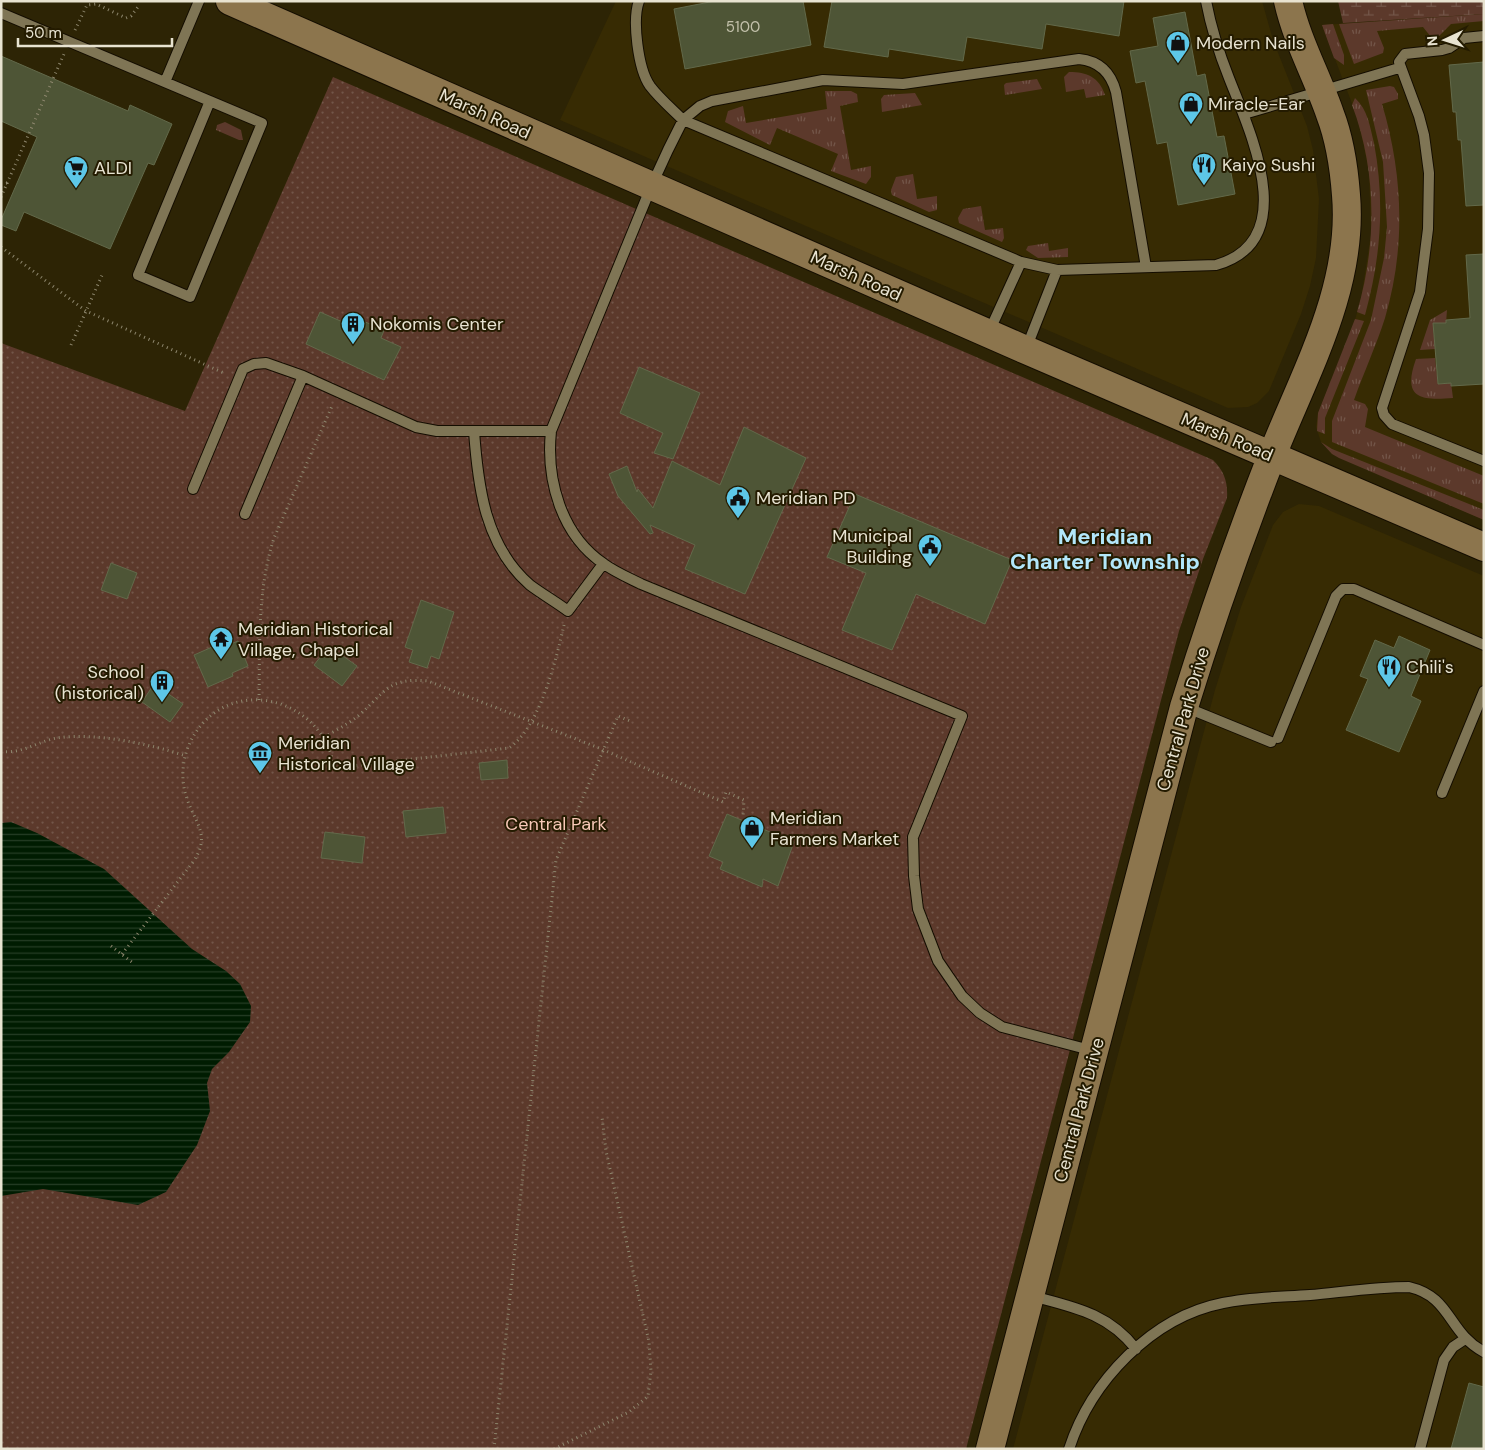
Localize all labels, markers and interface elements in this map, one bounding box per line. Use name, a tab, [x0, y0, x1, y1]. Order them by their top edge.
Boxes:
scale bar	[18, 15, 171, 47]
north arrow	[1420, 15, 1470, 65]
house number: 5100	[726, 17, 760, 37]
text: 50 m	[25, 23, 62, 43]
shop icon: Modern Nails	[1165, 30, 1191, 64]
place label: Modern Nails	[1196, 31, 1305, 55]
text: N	[1423, 35, 1441, 47]
street label: Marsh Road	[436, 83, 534, 145]
shop icon: Miracle-Ear	[1178, 91, 1204, 125]
place label: Miracle-Ear	[1208, 92, 1305, 116]
restaurant icon: Kaiyo Sushi	[1191, 152, 1217, 186]
place label: Kaiyo Sushi	[1222, 153, 1315, 177]
supermarket icon: ALDI	[63, 155, 89, 189]
place label: ALDI	[94, 156, 132, 180]
street label: Marsh Road	[807, 245, 905, 307]
building icon: Nokomis Center	[340, 311, 366, 345]
place label: Nokomis Center	[370, 312, 504, 336]
street label: Marsh Road	[1177, 407, 1277, 467]
public building icon: Meridian PD	[725, 485, 751, 519]
place label: Meridian PD	[756, 486, 856, 510]
district label: Meridian Charter Township	[1010, 522, 1200, 576]
place label: Municipal Building	[832, 524, 912, 569]
public building icon: Municipal Building	[917, 533, 943, 567]
place label: Meridian Historical Village, Chapel	[238, 617, 393, 662]
temple icon: Meridian Historical Village, Chapel	[208, 626, 234, 660]
street label: Central Park Drive	[1151, 644, 1215, 794]
restaurant icon: Chili's	[1376, 654, 1402, 688]
place label: Chili's	[1406, 655, 1454, 679]
place label: School (historical)	[55, 660, 144, 705]
building icon: School (historical)	[149, 669, 175, 703]
place label: Meridian Historical Village	[278, 731, 415, 776]
museum icon: Meridian Historical Village	[247, 740, 273, 774]
place label: Meridian Farmers Market	[770, 806, 899, 851]
park label: Central Park	[505, 812, 607, 836]
shop icon: Meridian Farmers Market	[739, 815, 765, 849]
street label: Central Park Drive	[1048, 1035, 1110, 1185]

